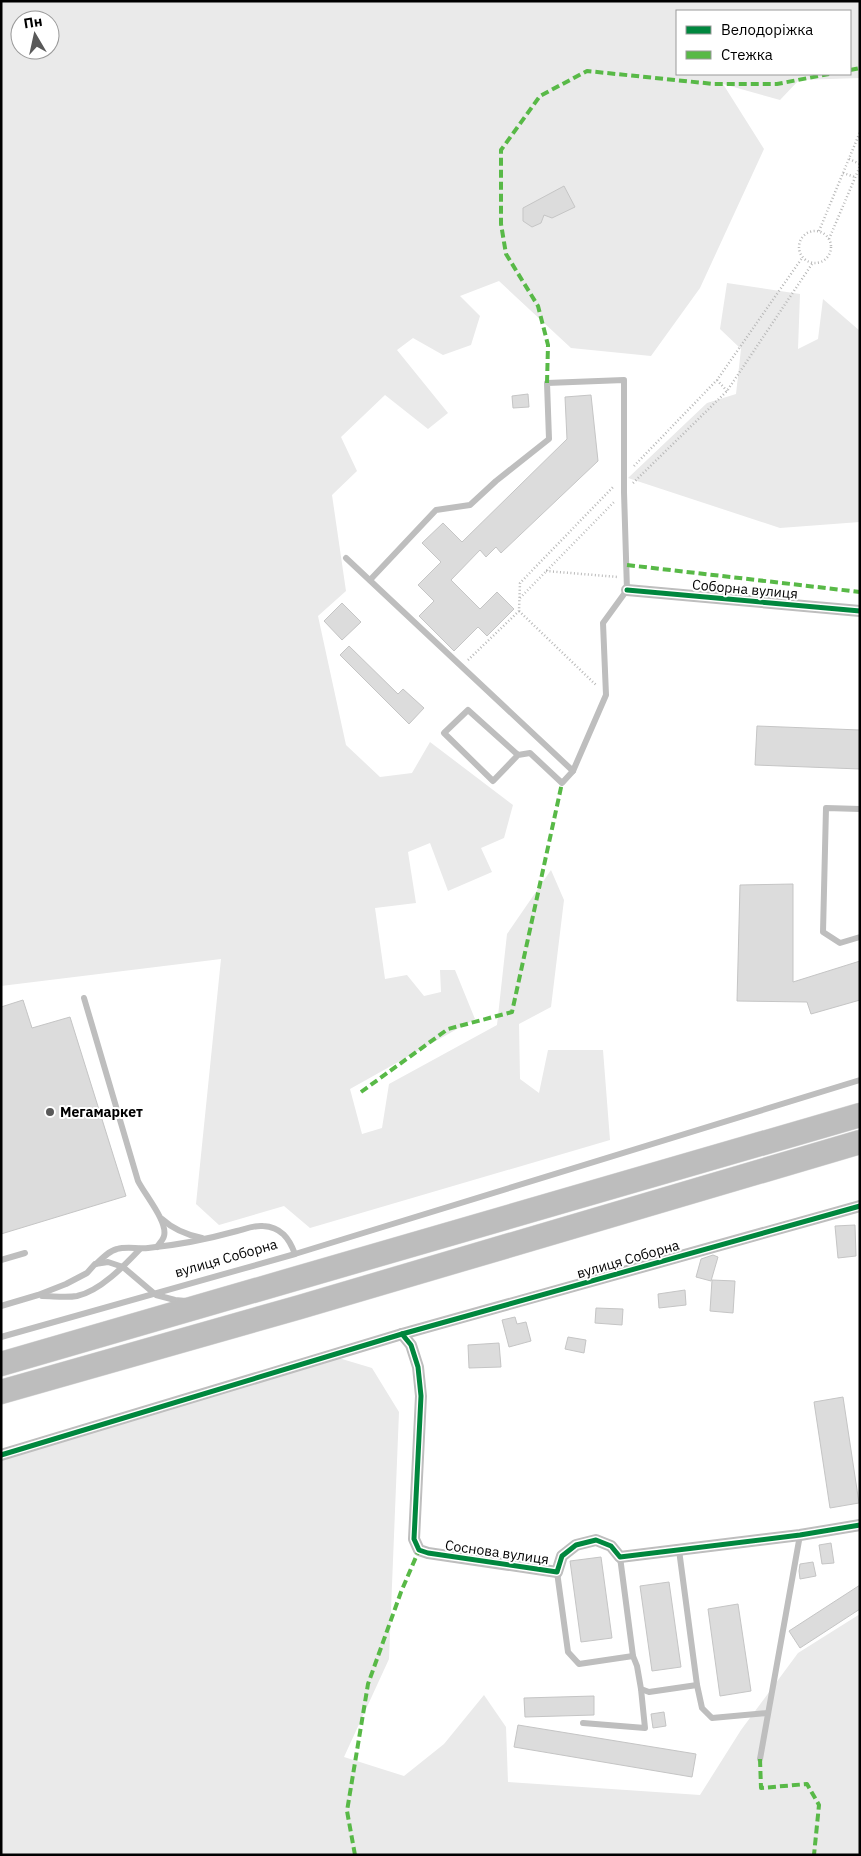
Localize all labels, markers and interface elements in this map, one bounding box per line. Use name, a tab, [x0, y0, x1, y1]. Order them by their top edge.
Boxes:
north arrow	[10, 10, 60, 60]
legend	[676, 10, 851, 75]
text: Пн	[22, 12, 44, 32]
text: Велодоріжка	[721, 20, 813, 39]
text: Стежка	[721, 45, 773, 64]
street label: Соборна вулиця	[691, 575, 799, 603]
place label: Мегамаркет	[60, 1103, 143, 1121]
marker: Мегамаркет	[44, 1106, 56, 1118]
street label: вулиця Соборна	[173, 1235, 280, 1281]
street label: вулиця Соборна	[575, 1236, 682, 1282]
street label: Соснова вулиця	[444, 1536, 550, 1568]

